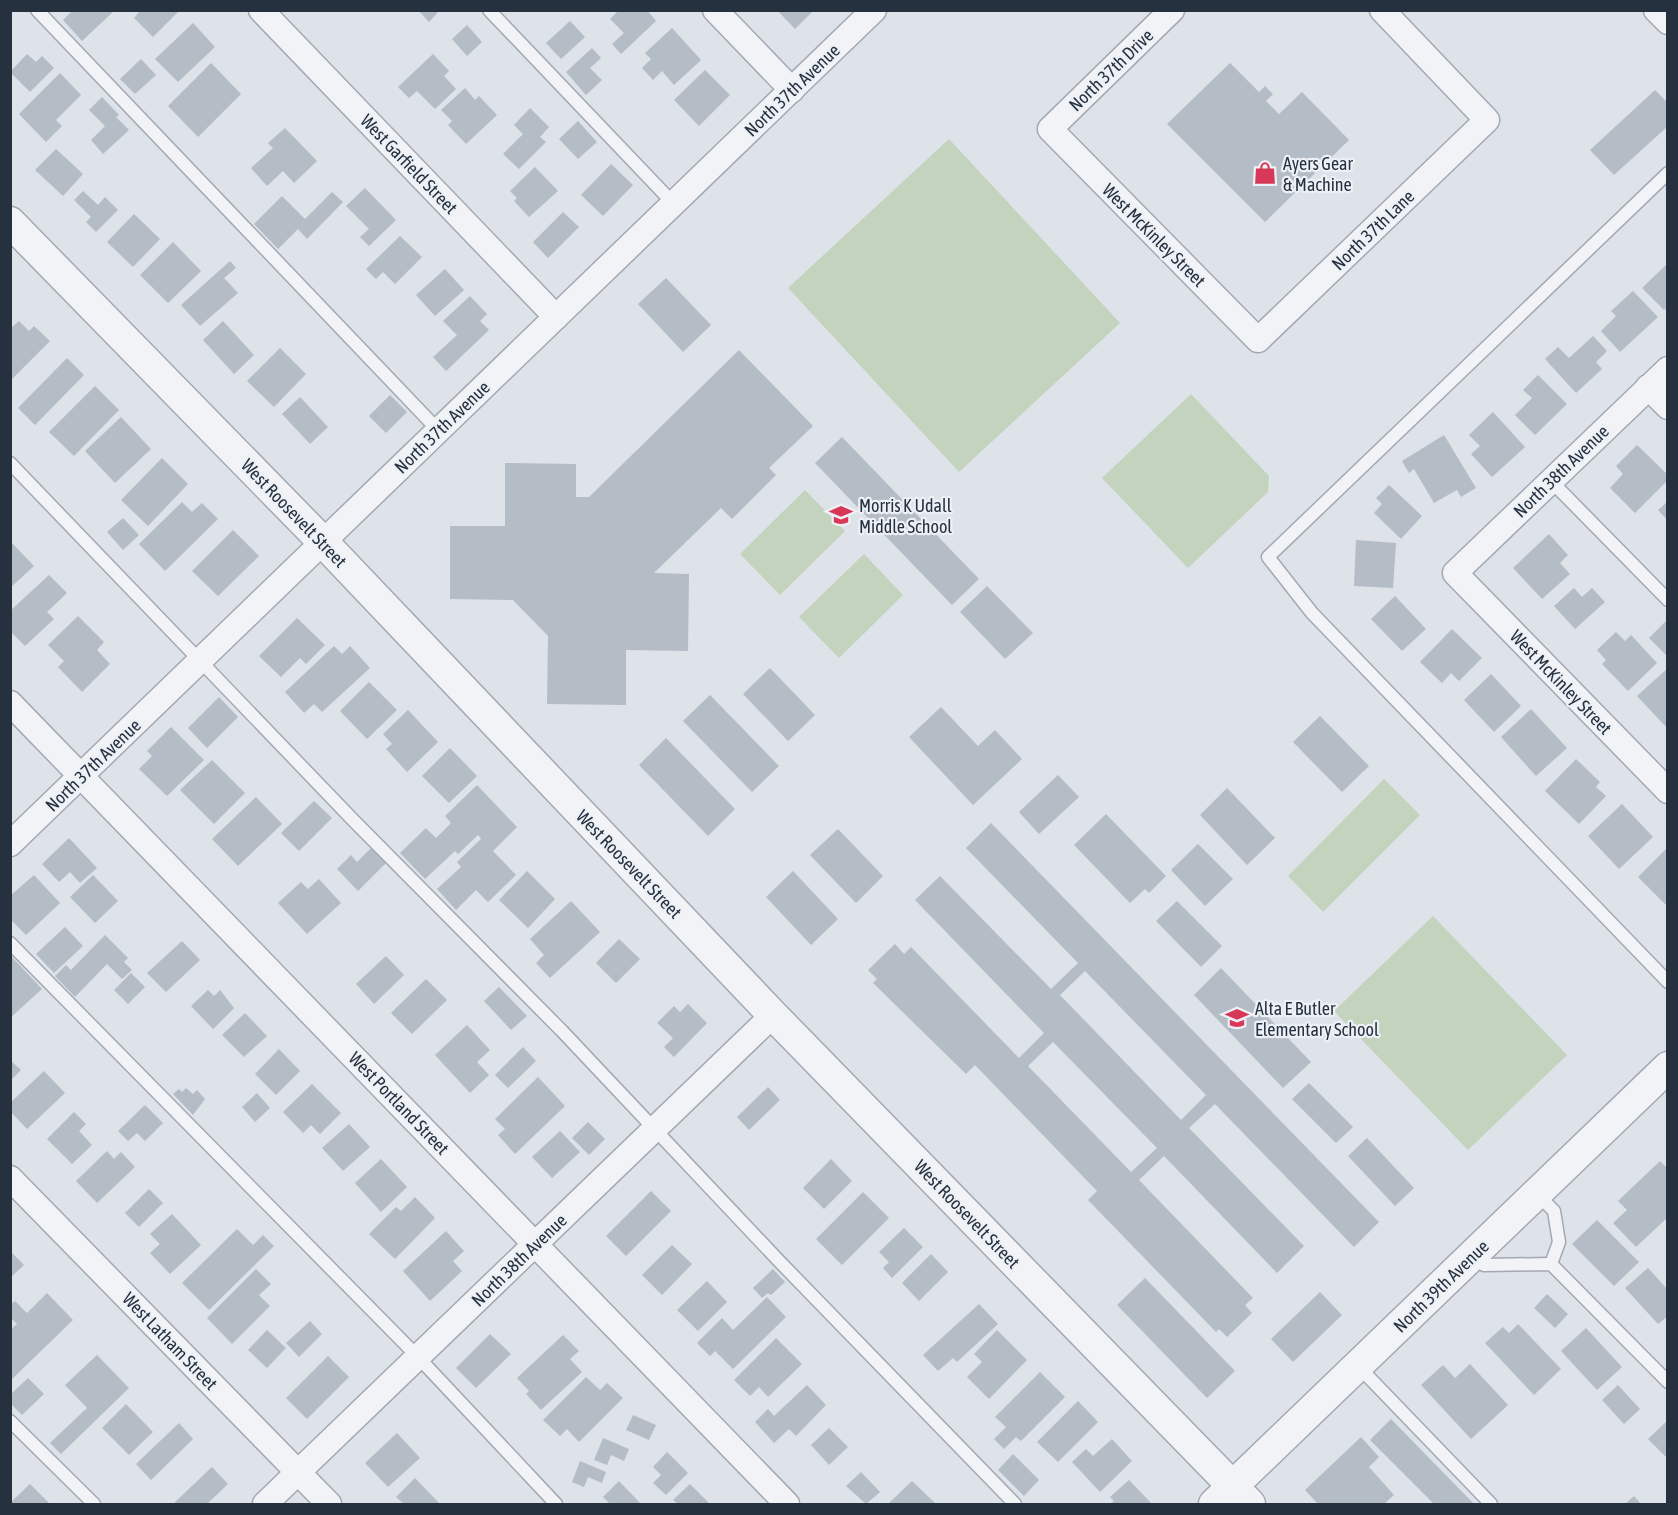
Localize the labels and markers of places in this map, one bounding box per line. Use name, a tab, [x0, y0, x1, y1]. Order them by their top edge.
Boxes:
place label: Ayers Gear & Machine	[1283, 153, 1353, 195]
shop icon: Ayers Gear & Machine	[1252, 160, 1278, 186]
place label: Morris K Udall Middle School	[859, 495, 952, 537]
school or university icon: Morris K Udall Middle School	[828, 502, 854, 528]
place label: Alta E Butler Elementary School	[1255, 998, 1379, 1040]
school or university icon: Alta E Butler Elementary School	[1224, 1005, 1250, 1031]

